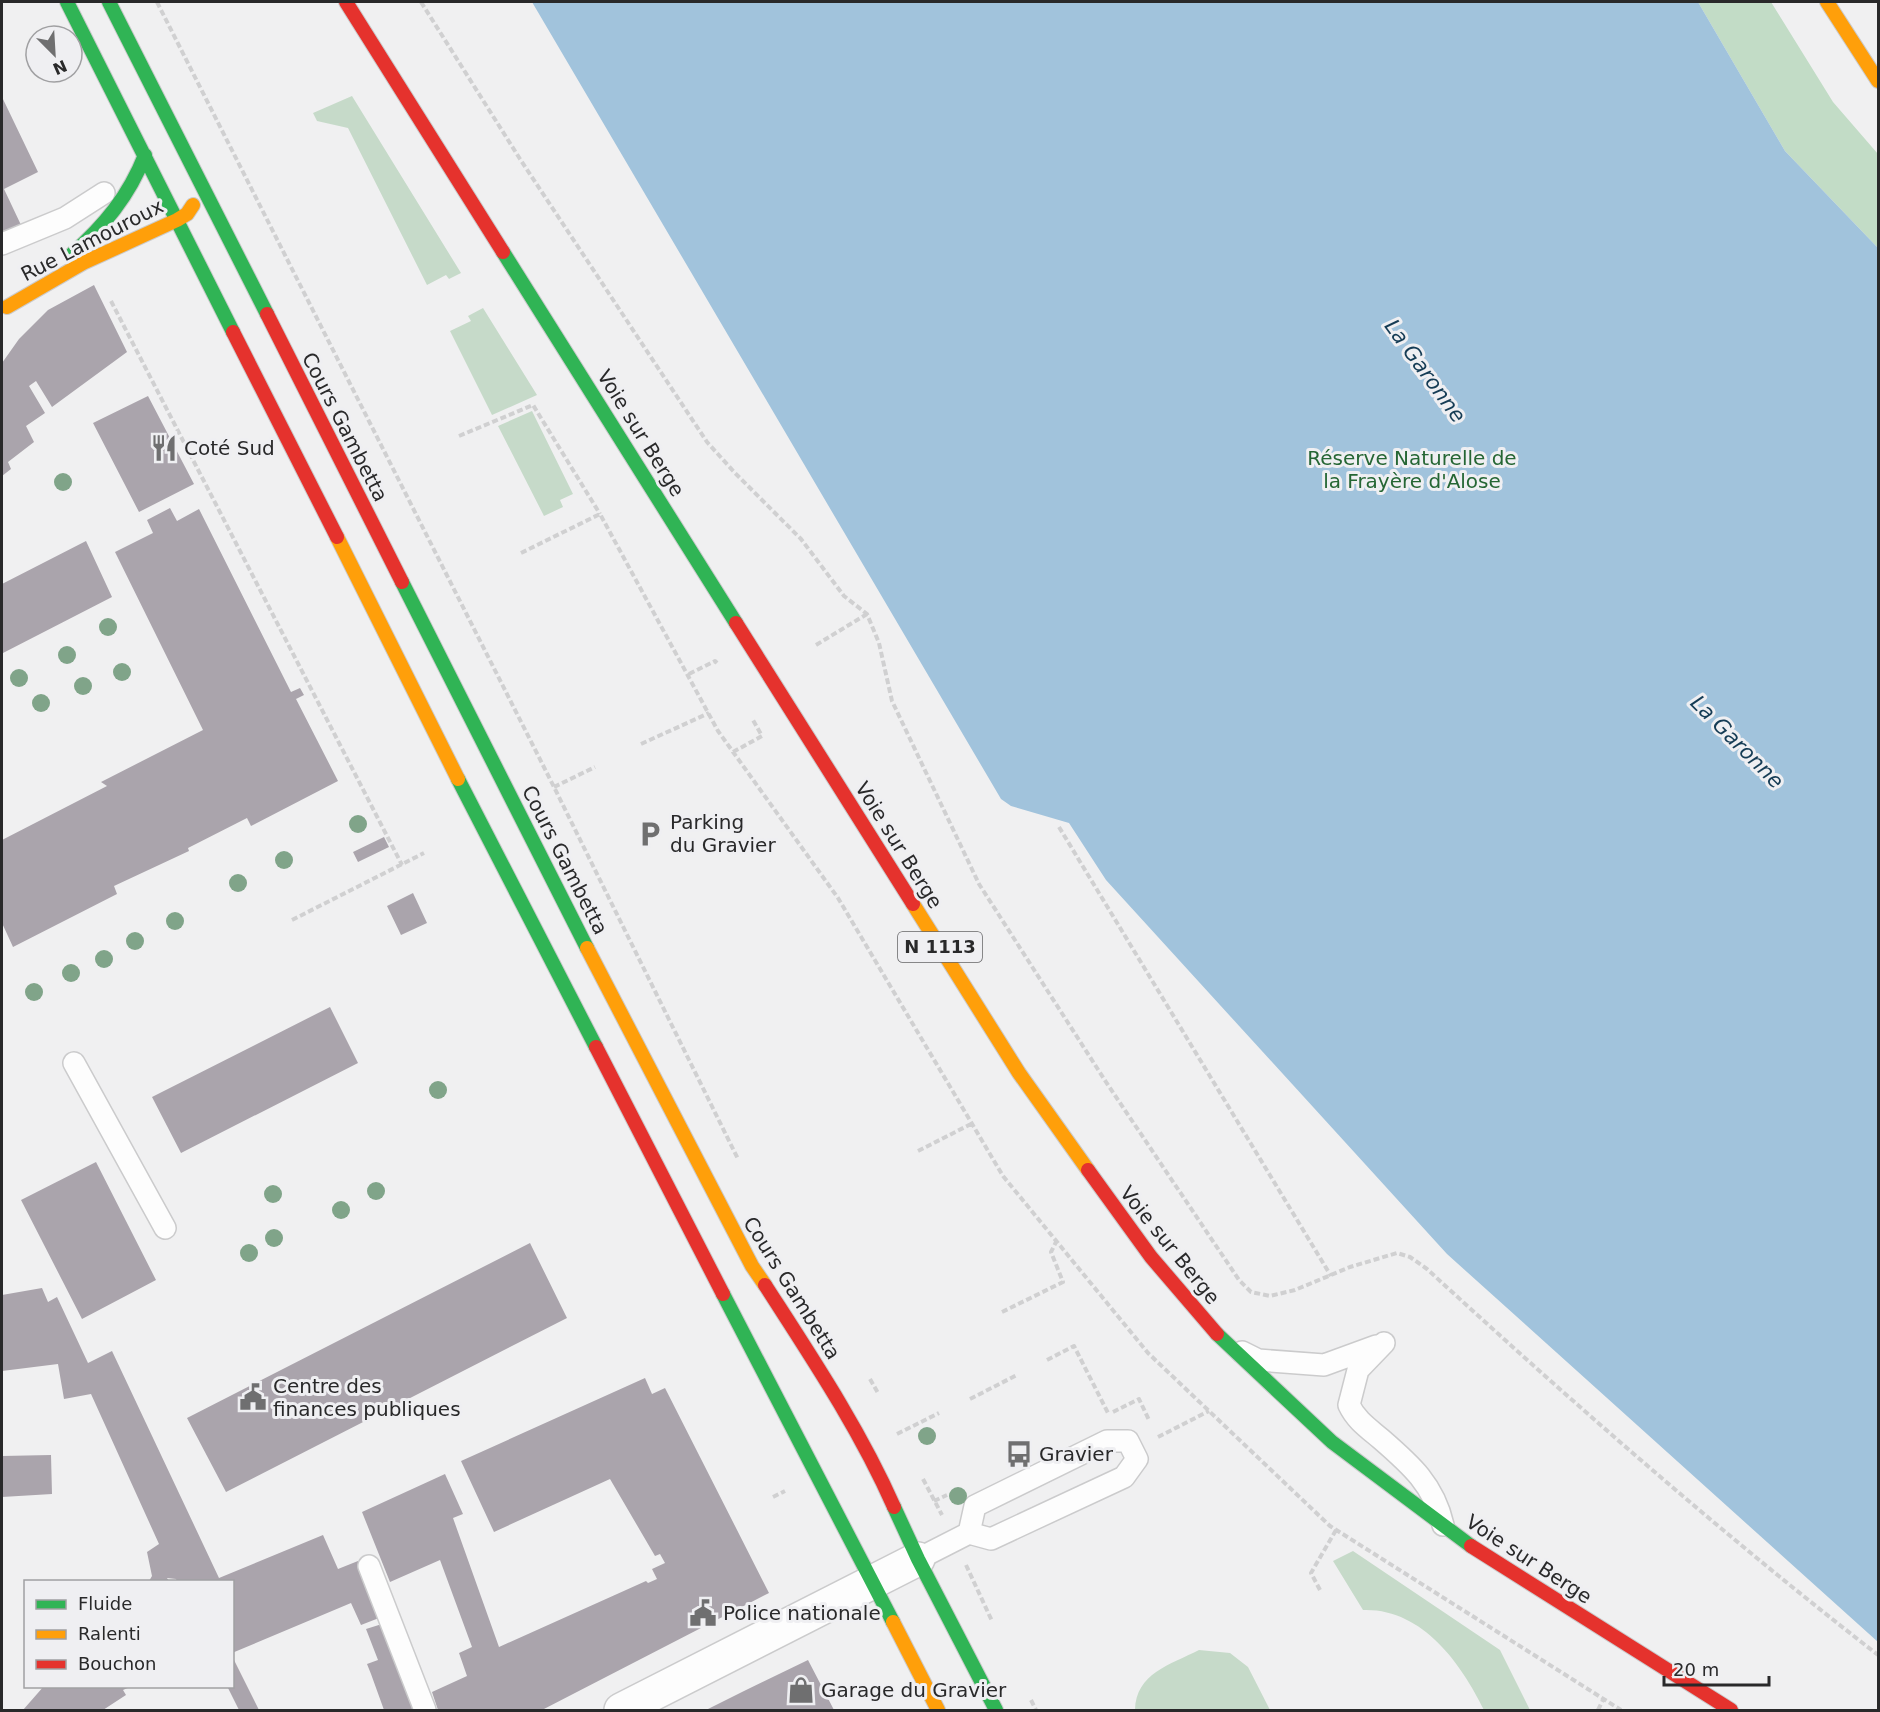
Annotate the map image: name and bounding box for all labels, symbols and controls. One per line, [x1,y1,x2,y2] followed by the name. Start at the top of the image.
[24,24,84,84] north arrow
[50,56,70,79] text: N
[17,194,167,286] street label: Rue Lamouroux
[1380,315,1470,427] water label: La Garonne
[297,348,393,506] street label: Cours Gambetta
[592,365,690,501] street label: Voie sur Berge
[149,433,179,463] restaurant icon: Coté Sud
[184,436,275,460] place label: Coté Sud
[1307,446,1517,493] park label: Réserve Naturelle de la Frayère d'Alose
[1686,691,1788,793] water label: La Garonne
[850,777,948,913] street label: Voie sur Berge
[517,781,613,939] street label: Cours Gambetta
[670,810,776,857] place label: Parking du Gravier
[635,819,665,849] parking icon: Parking du Gravier
[898,932,982,962] road number: N 1113
[1115,1181,1225,1309] street label: Voie sur Berge
[738,1212,846,1364] street label: Cours Gambetta
[273,1374,461,1421] place label: Centre des finances publiques
[238,1382,268,1412] public building icon: Centre des finances publiques
[1004,1439,1034,1469] bus stop icon: Gravier
[1039,1442,1114,1466] place label: Gravier
[1462,1509,1596,1609] street label: Voie sur Berge
[24,1580,234,1688] legend
[78,1593,132,1614] text: Fluide
[688,1598,718,1628] public building icon: Police nationale
[723,1601,881,1625] place label: Police nationale
[78,1623,141,1644] text: Ralenti
[1664,1649,1769,1687] scale bar
[78,1653,157,1674] text: Bouchon
[1673,1659,1719,1680] text: 20 m
[786,1675,816,1705] shop icon: Garage du Gravier
[821,1678,1007,1702] place label: Garage du Gravier

